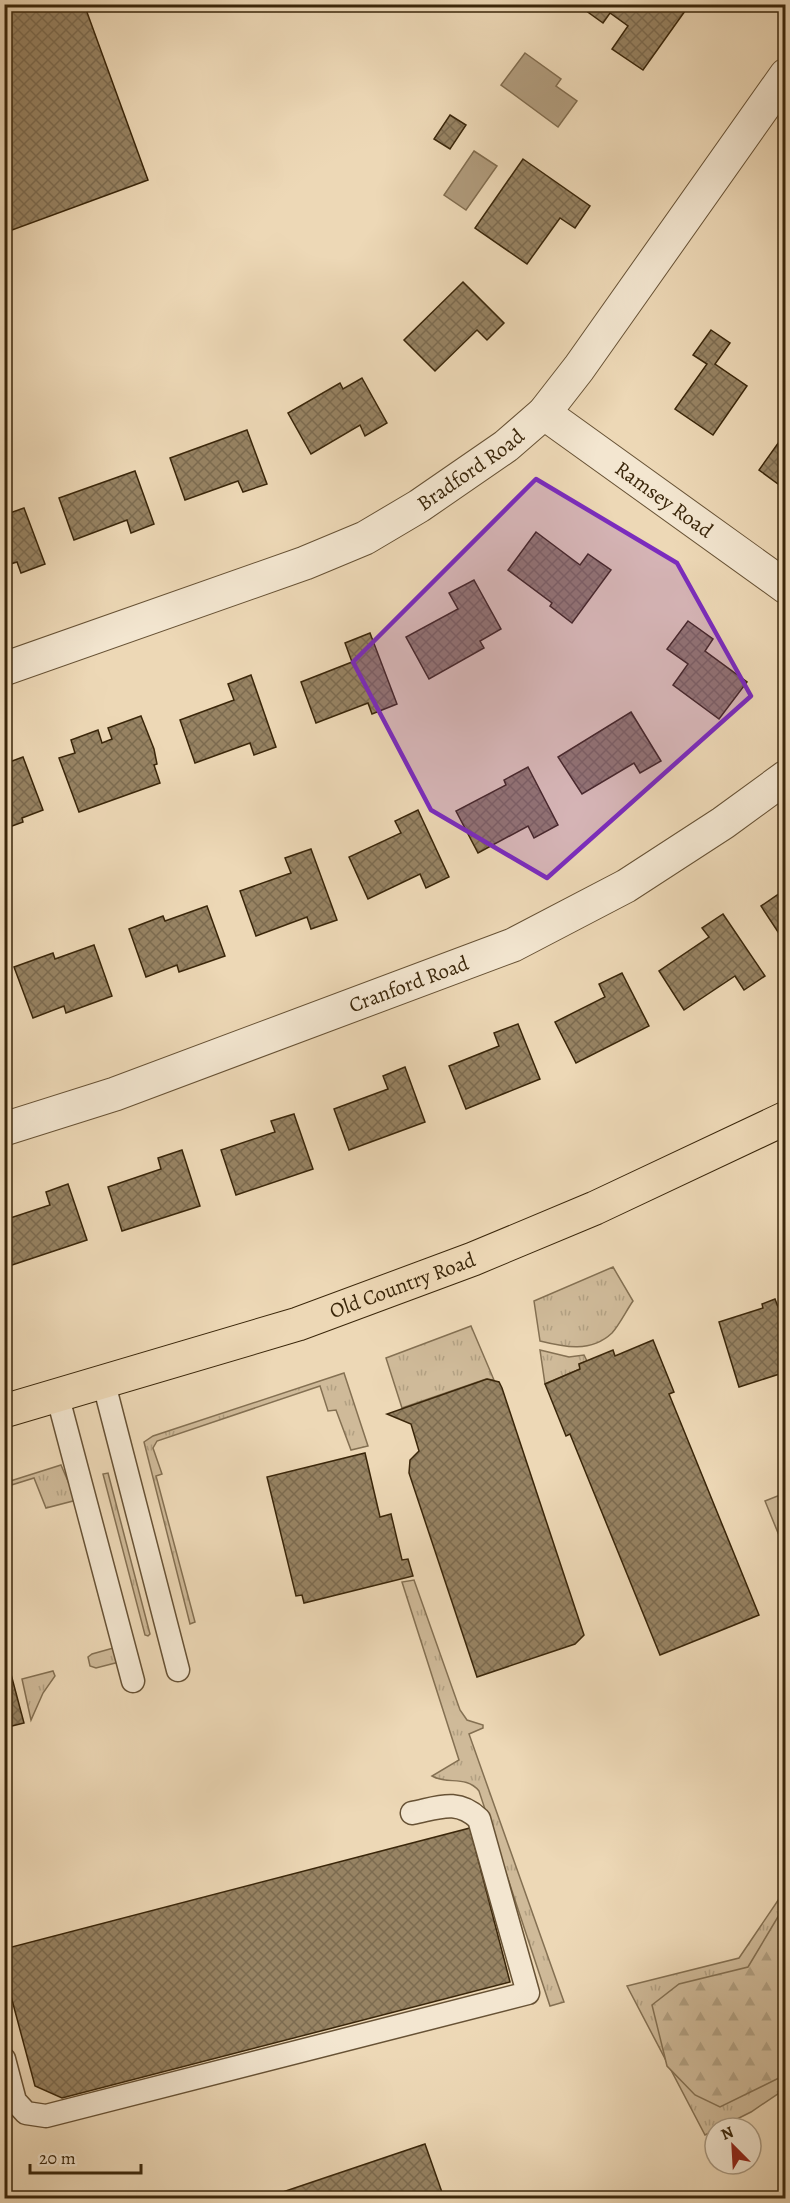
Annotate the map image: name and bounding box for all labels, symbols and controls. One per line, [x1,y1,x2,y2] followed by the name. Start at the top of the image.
[411,422,531,517] street label: Bradford Road
[609,455,720,545] street label: Ramsey Road
[345,949,473,1019] street label: Cranford Road
[325,1245,480,1325] street label: Old Country Road
[703,2116,763,2176] north arrow
[718,2121,737,2146] text: N
[30,2137,141,2175] scale bar
[39,2146,76,2170] text: 20 m

